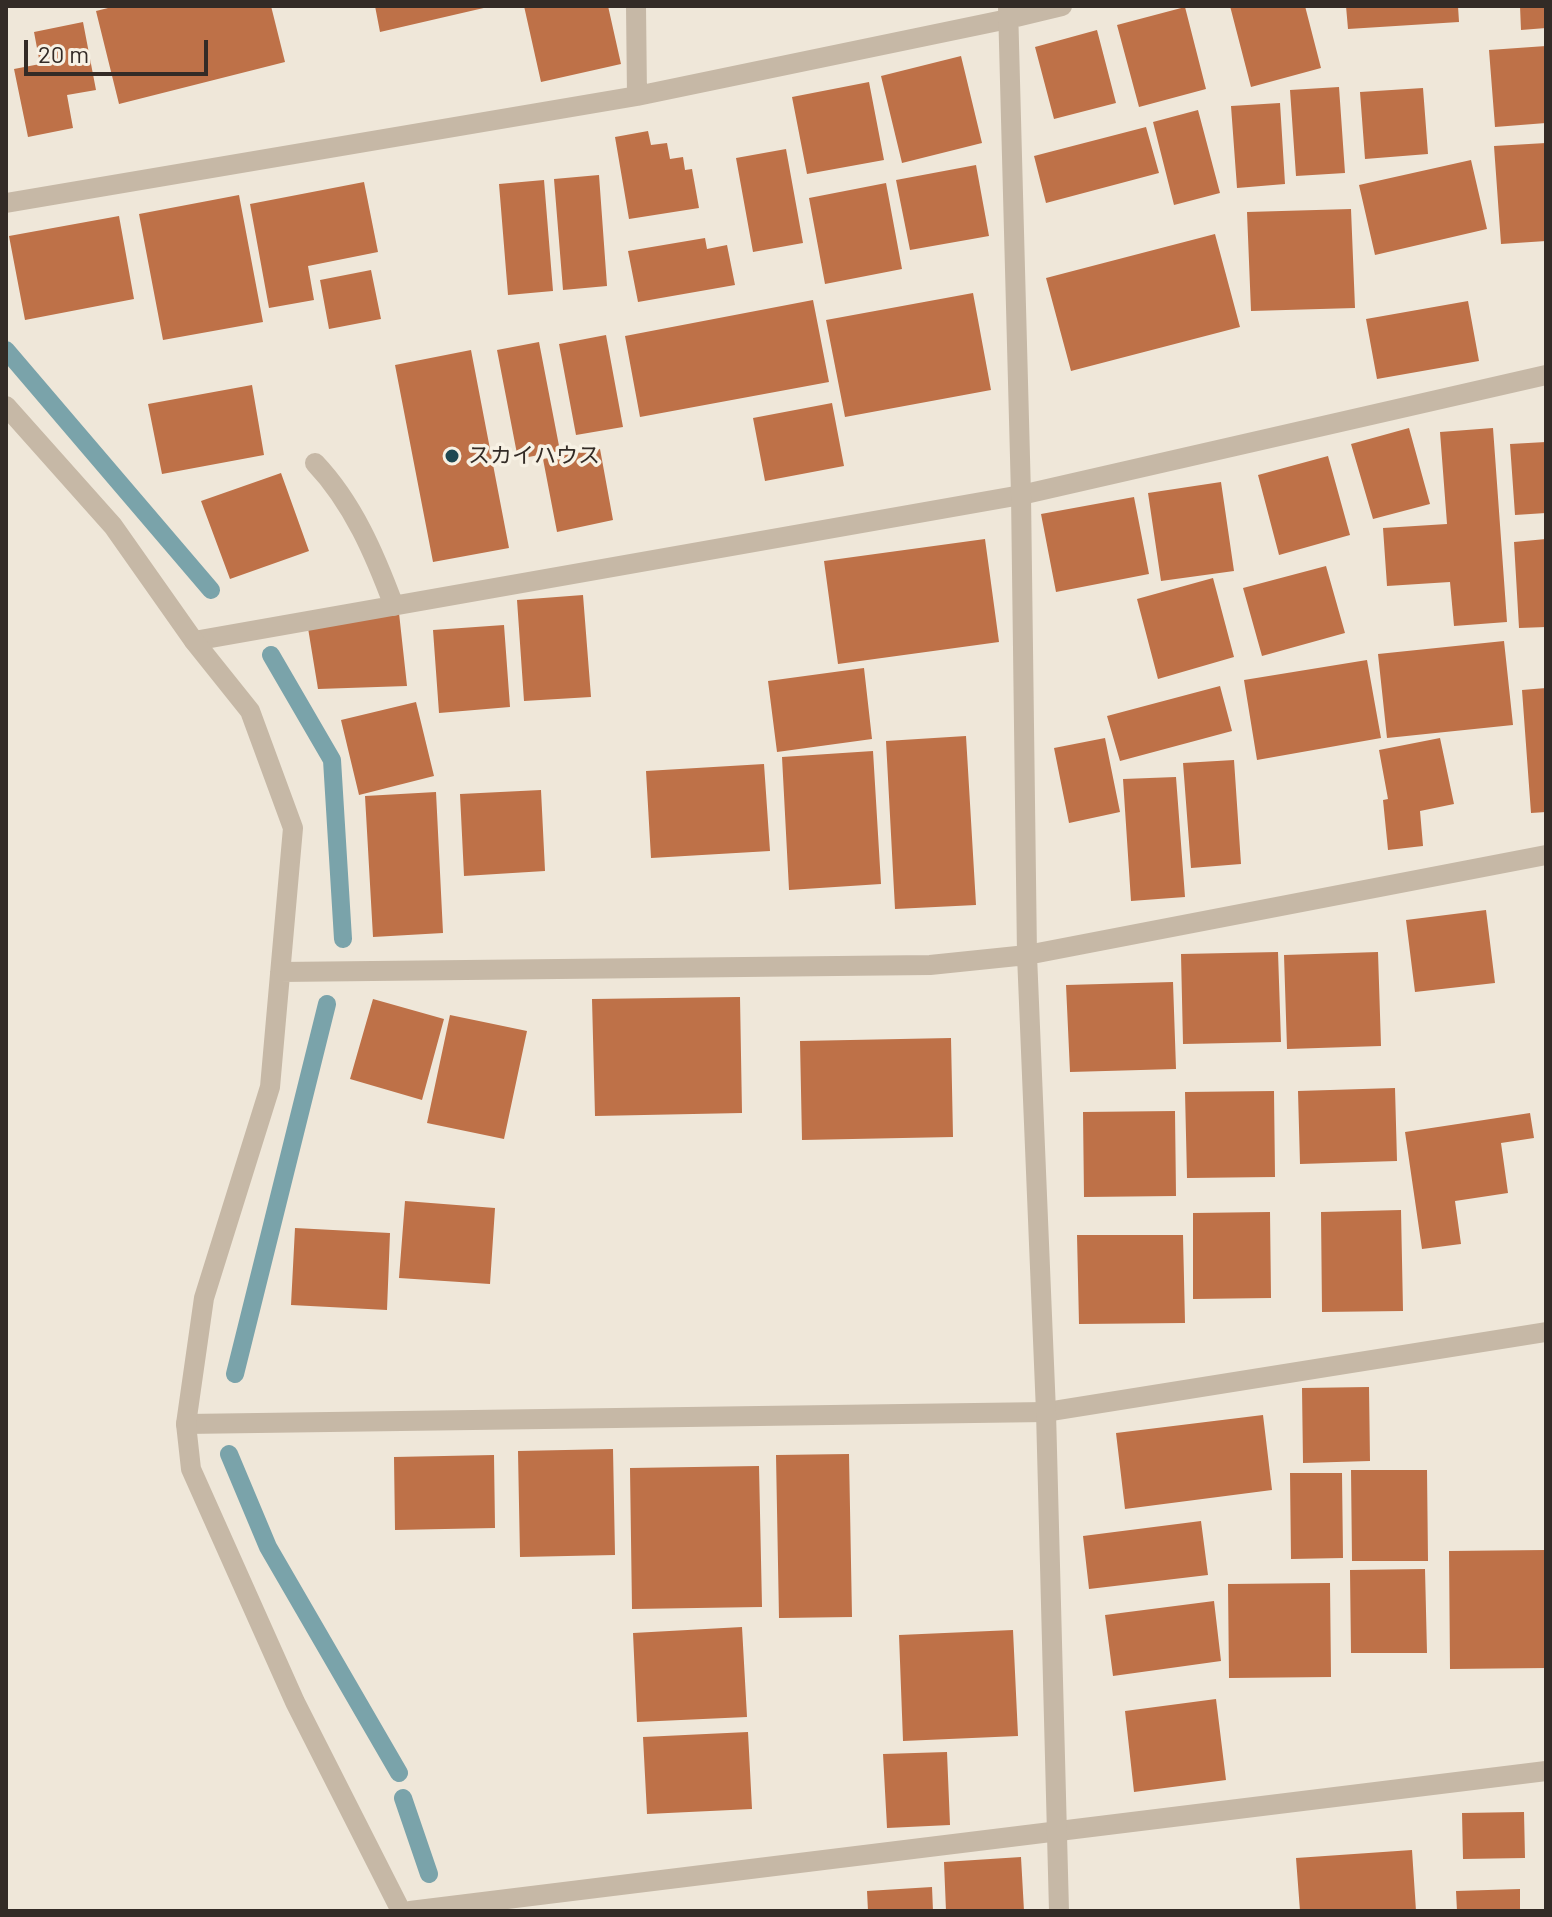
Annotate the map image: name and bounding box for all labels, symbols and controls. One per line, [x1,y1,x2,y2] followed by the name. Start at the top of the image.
[28,24,212,74] scale bar
[38,39,89,68] text: 20 m
[468,443,600,469] place label: スカイハウス
[443,447,461,465] marker: スカイハウス

